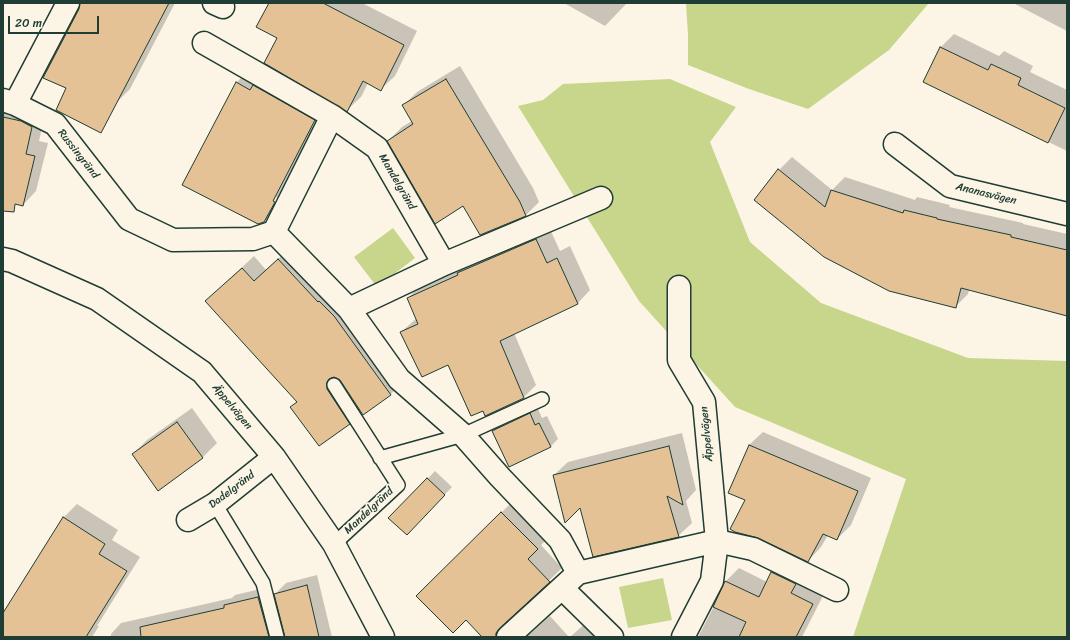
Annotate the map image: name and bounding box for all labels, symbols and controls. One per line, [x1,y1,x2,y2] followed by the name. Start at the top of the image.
[10,8,101,34] scale bar
[15,12,42,34] text: 20 m
[55,127,101,181] street label: Russingränd
[376,152,418,212] street label: Mandelgränd
[954,180,1018,208] street label: Ananasvägen
[209,382,255,432] street label: Äppelvägen
[698,406,716,462] street label: Äppelvägen
[206,468,258,512] street label: Dadelgränd
[342,485,396,537] street label: Mandelgränd

